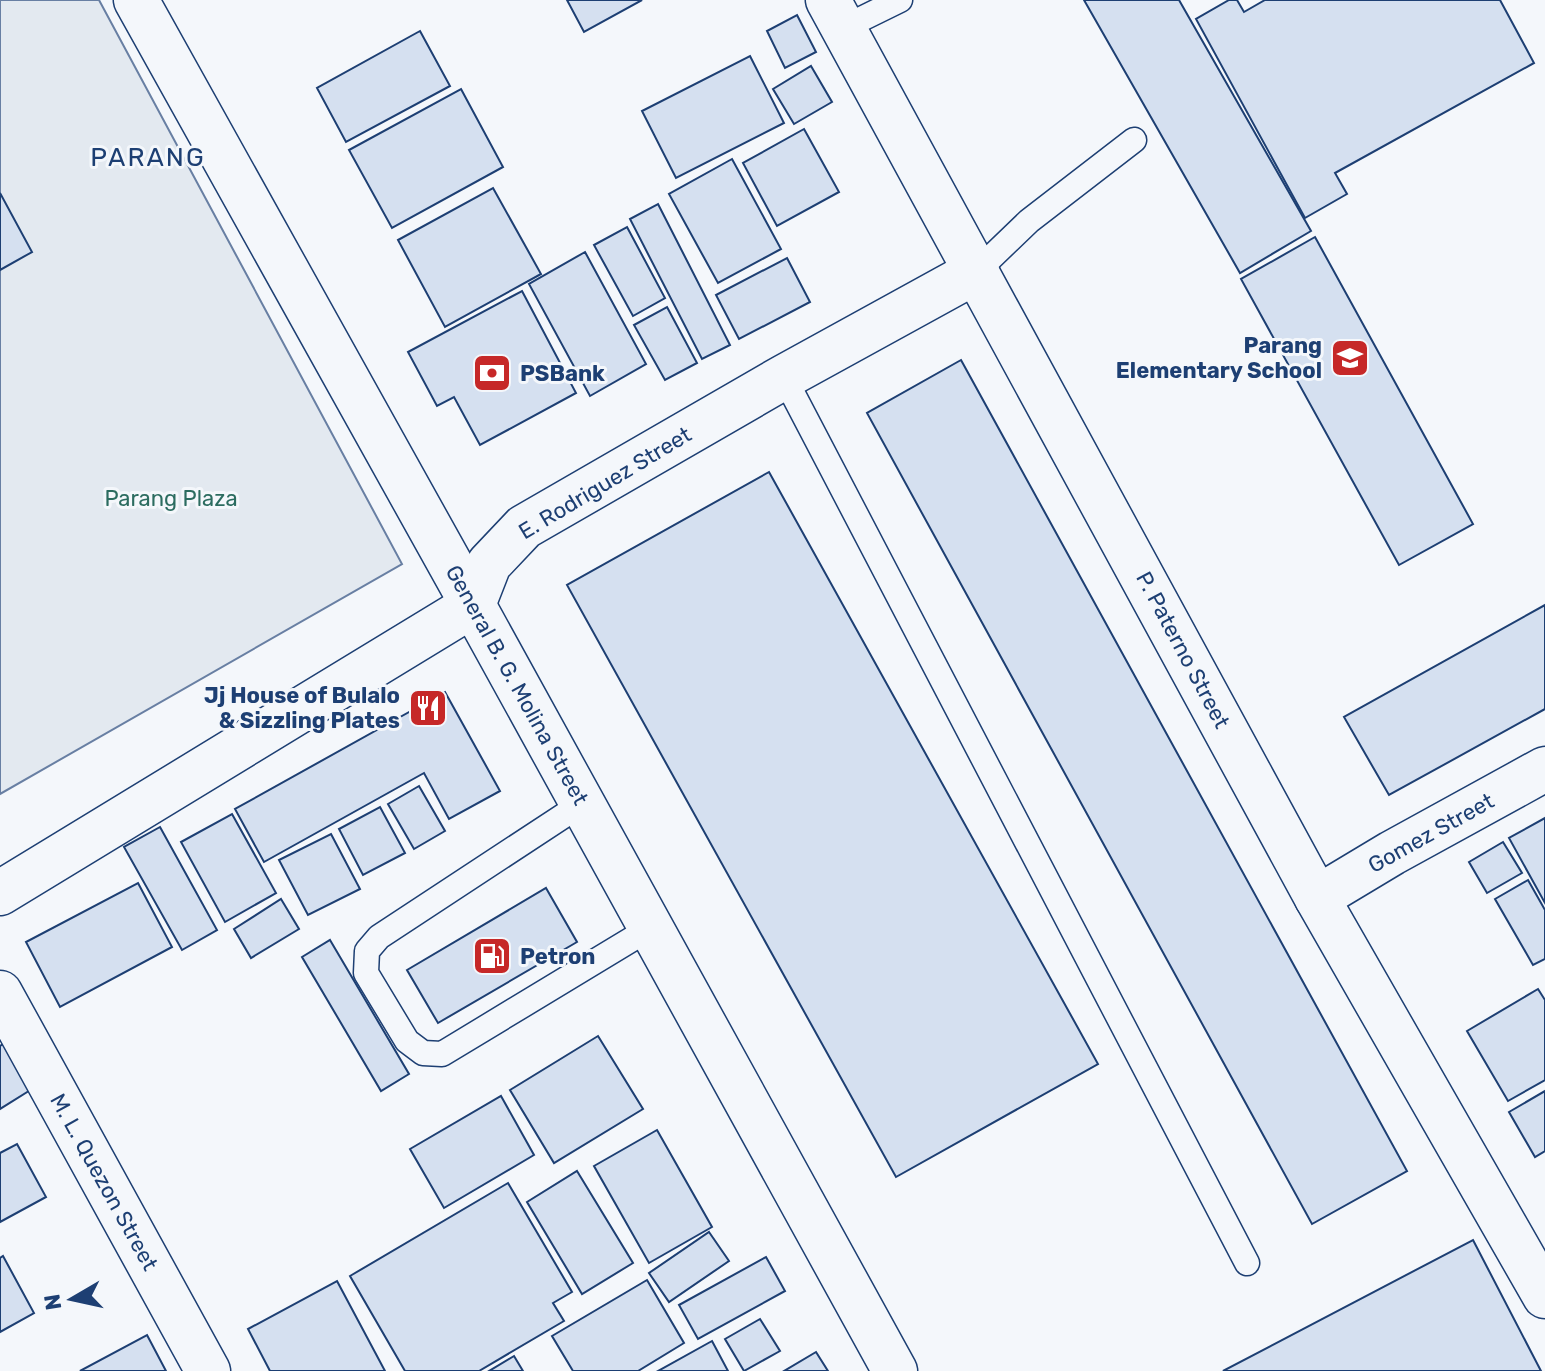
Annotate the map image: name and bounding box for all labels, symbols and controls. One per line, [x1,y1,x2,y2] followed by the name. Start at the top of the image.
[90,142,206,173] district label: PARANG
[1116,332,1322,384] place label: Parang Elementary School
[1329,337,1371,379] school or university icon: Parang Elementary School
[471,352,513,394] bank icon: PSBank
[520,360,605,387] place label: PSBank
[514,421,697,545] street label: E. Rodriguez Street
[104,485,238,512] park label: Parang Plaza
[440,560,595,810] street label: General B. G. Molina Street
[1130,567,1236,733] street label: P. Paterno Street
[204,682,400,734] place label: Jj House of Bulalo & Sizzling Plates
[407,687,449,729] restaurant icon: Jj House of Bulalo & Sizzling Plates
[1363,787,1499,879] street label: Gomez Street
[471,935,513,977] fuel station icon: Petron
[520,943,596,970] place label: Petron
[44,1089,164,1275] street label: M. L. Quezon Street
[32,1259,112,1339] north arrow
[38,1292,67,1312] text: N

